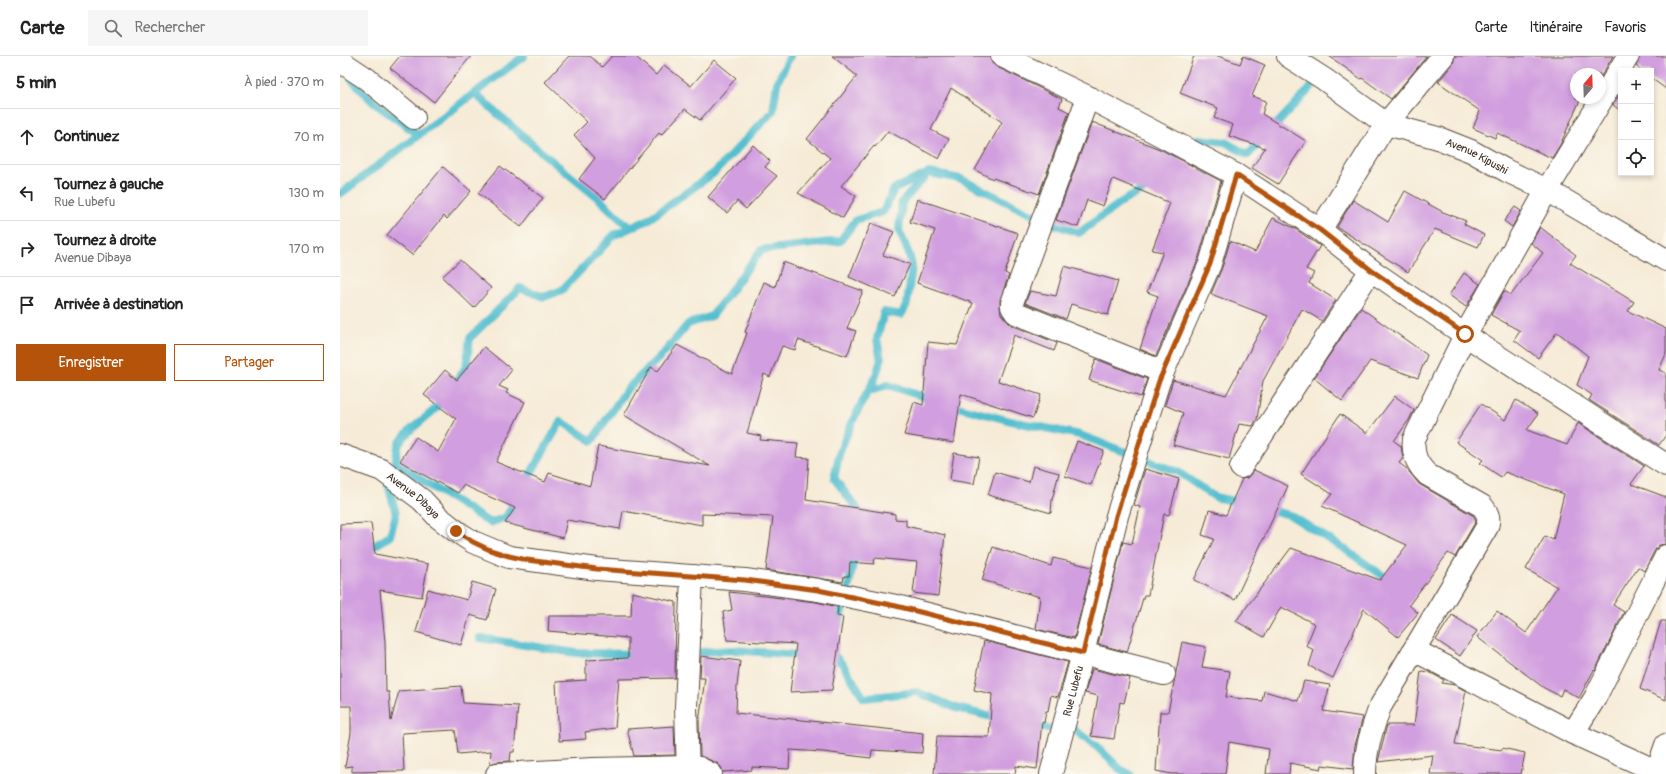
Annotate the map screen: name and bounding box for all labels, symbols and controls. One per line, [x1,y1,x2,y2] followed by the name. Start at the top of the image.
[88,10,368,46] search box
[20,16,64,40] text: Carte
[102,17,124,39] icon: search
[134,18,205,37] text: Rechercher
[1475,19,1507,36] text: Carte
[1529,19,1582,36] text: Itinéraire
[1604,19,1646,36] text: Favoris
[1570,68,1606,104] north arrow
[1618,68,1654,176] map controls
[1618,68,1654,104] button: +
[16,72,56,93] text: 5 min
[244,74,324,90] text: À pied · 370 m
[1618,104,1654,140] button: −
[16,126,38,148] icon: ahead
[54,127,119,146] text: Continuez
[294,129,324,145] text: 70 m
[1444,136,1510,177] street label: Avenue Kipushi
[1618,140,1654,176] button: locate
[54,175,164,194] text: Tournez à gauche
[16,182,38,204] icon: left
[288,185,324,201] text: 130 m
[54,194,115,210] text: Rue Lubefu
[54,231,156,250] text: Tournez à droite
[16,238,38,260] icon: right
[289,241,324,257] text: 170 m
[54,250,131,266] text: Avenue Dibaya
[16,294,38,316] icon: arrive
[54,295,183,314] text: Arrivée à destination
[1456,325,1474,343] route start
[16,344,166,381] button: Enregistrer
[174,344,324,381] button: Partager
[384,470,442,522] street label: Avenue Dibaya
[447,522,465,540] route end
[1061,664,1086,718] street label: Rue Lubefu

